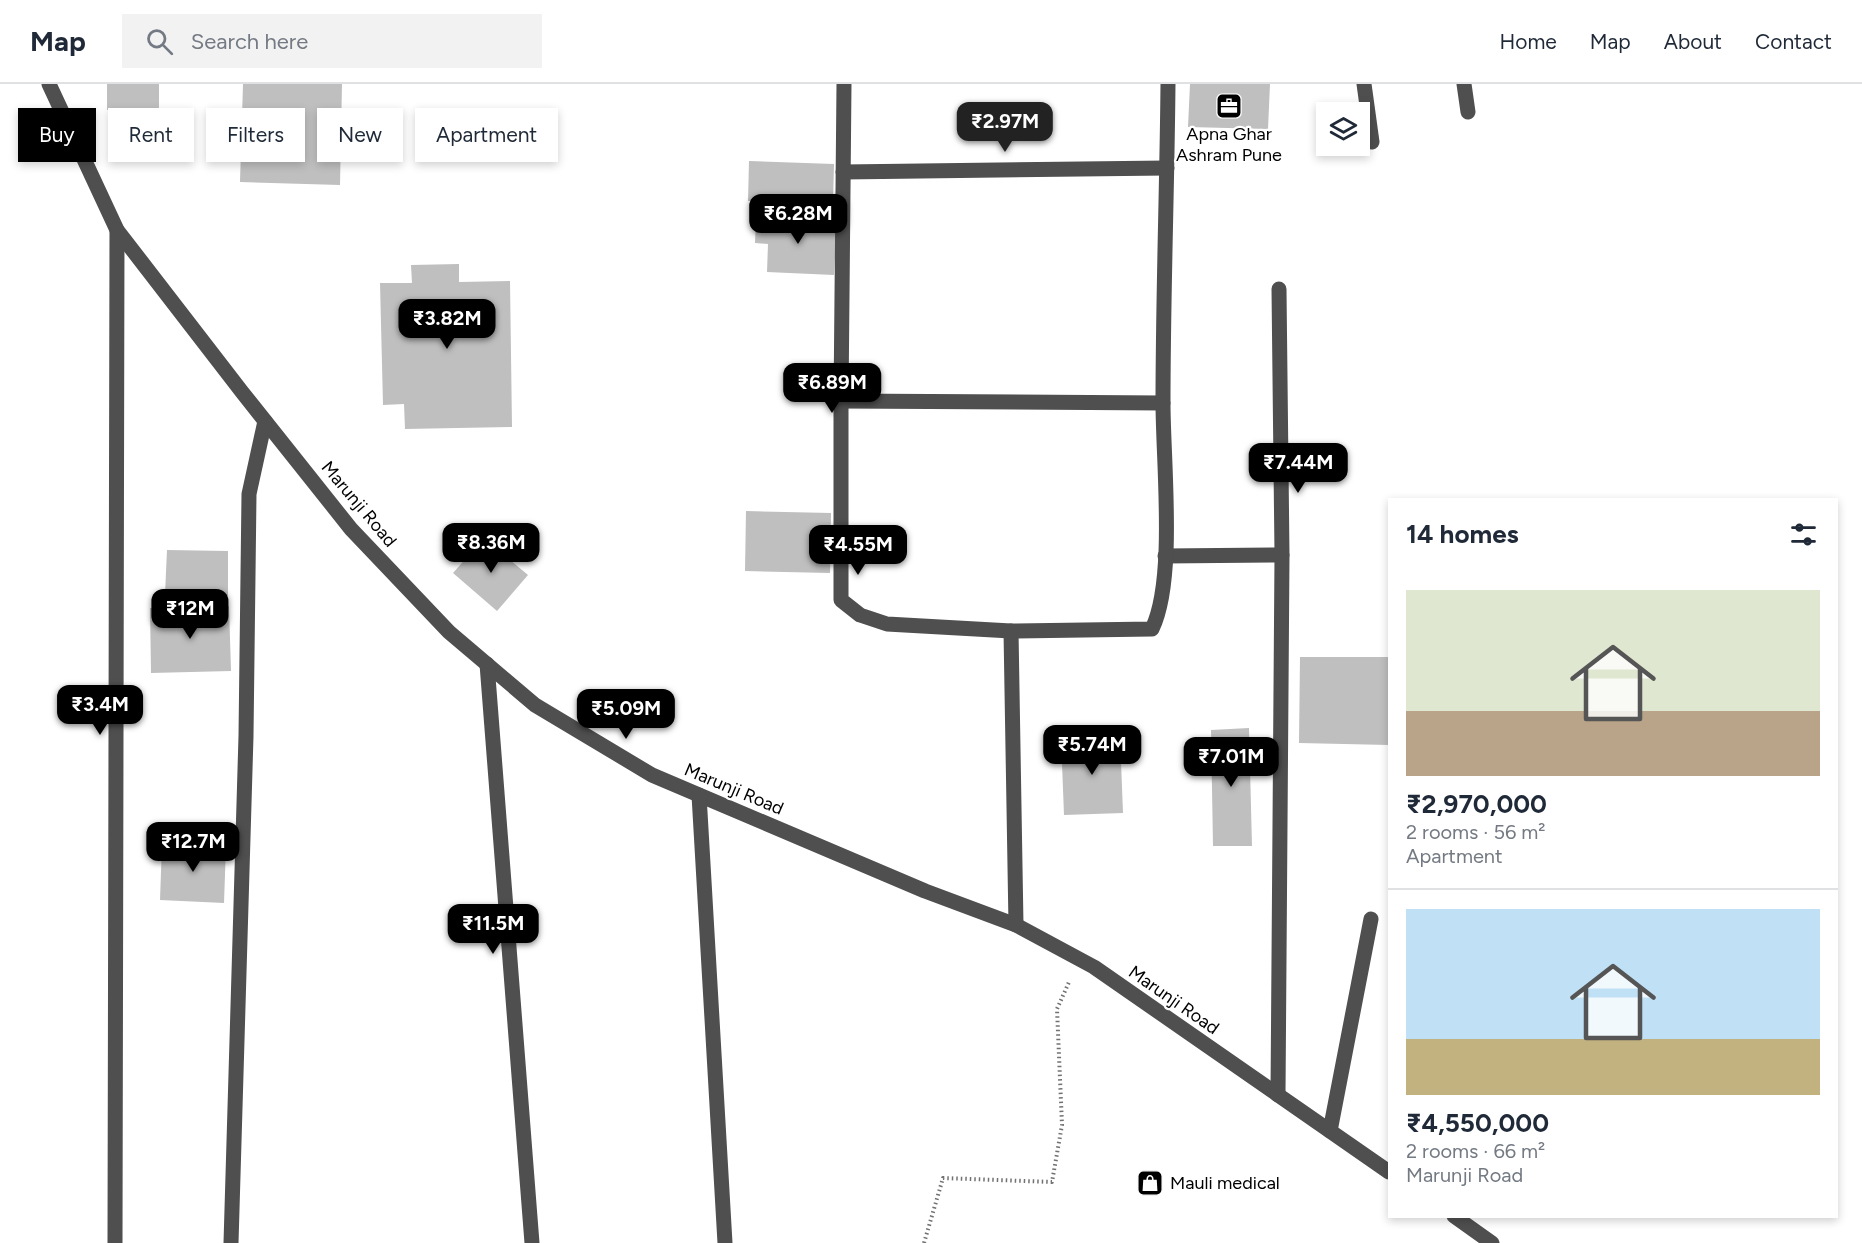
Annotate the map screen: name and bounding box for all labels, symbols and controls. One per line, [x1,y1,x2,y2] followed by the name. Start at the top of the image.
[122,14,542,68] search box
[30,24,86,58] text: Map
[143,25,176,58] icon: search
[191,28,308,55] text: Search here
[1500,29,1557,54] text: Home
[1590,29,1631,54] text: Map
[1664,29,1722,54] text: About
[1755,29,1832,54] text: Contact
[1214,91,1244,121] office icon: Apna Ghar Ashram Pune
[956,102,1054,153] pin: ₹2.97M
[1316,102,1370,156] map controls
[1316,102,1370,156] button: layers
[18,108,96,162] chip: Buy
[108,108,194,162] chip: Rent
[206,108,305,162] chip: Filters
[317,108,403,162] chip: New
[415,108,558,162] chip: Apartment
[971,109,1039,133] text: ₹2.97M
[1176,123,1282,166] place label: Apna Ghar Ashram Pune
[749,194,847,245] pin: ₹6.28M
[763,201,833,225] text: ₹6.28M
[398,299,496,350] pin: ₹3.82M
[412,306,482,330] text: ₹3.82M
[783,363,881,414] pin: ₹6.89M
[797,370,867,394] text: ₹6.89M
[1249,443,1347,494] pin: ₹7.44M
[1263,450,1333,474] text: ₹7.44M
[317,457,401,551] street label: Marunji Road
[1406,518,1519,550] text: 14 homes
[1787,518,1820,551] icon: filters
[442,523,540,574] pin: ₹8.36M
[809,525,907,576] pin: ₹4.55M
[456,530,526,554] text: ₹8.36M
[823,532,893,556] text: ₹4.55M
[154,589,226,640] pin: ₹12M
[165,596,215,620] text: ₹12M
[1559,629,1667,737] icon: home
[58,685,142,736] pin: ₹3.4M
[577,689,675,740] pin: ₹5.09M
[71,692,129,716] text: ₹3.4M
[591,696,661,720] text: ₹5.09M
[1043,725,1141,776] pin: ₹5.74M
[1057,732,1127,756] text: ₹5.74M
[1182,737,1280,788] pin: ₹7.01M
[1198,744,1264,768] text: ₹7.01M
[681,758,787,820] street label: Marunji Road
[1406,788,1547,820] text: ₹2,970,000
[1406,820,1545,844] text: 2 rooms · 56 m²
[144,822,242,873] pin: ₹12.7M
[160,829,226,853] text: ₹12.7M
[1406,844,1503,868] text: Apartment
[444,904,542,955] pin: ₹11.5M
[462,911,524,935] text: ₹11.5M
[1559,948,1667,1056] icon: home
[1124,961,1224,1039] street label: Marunji Road
[1406,1107,1549,1139] text: ₹4,550,000
[1406,1139,1545,1163] text: 2 rooms · 66 m²
[1406,1163,1523,1187] text: Marunji Road
[1135,1168,1165,1198] shop icon: Mauli medical
[1170,1172,1280,1194] place label: Mauli medical

